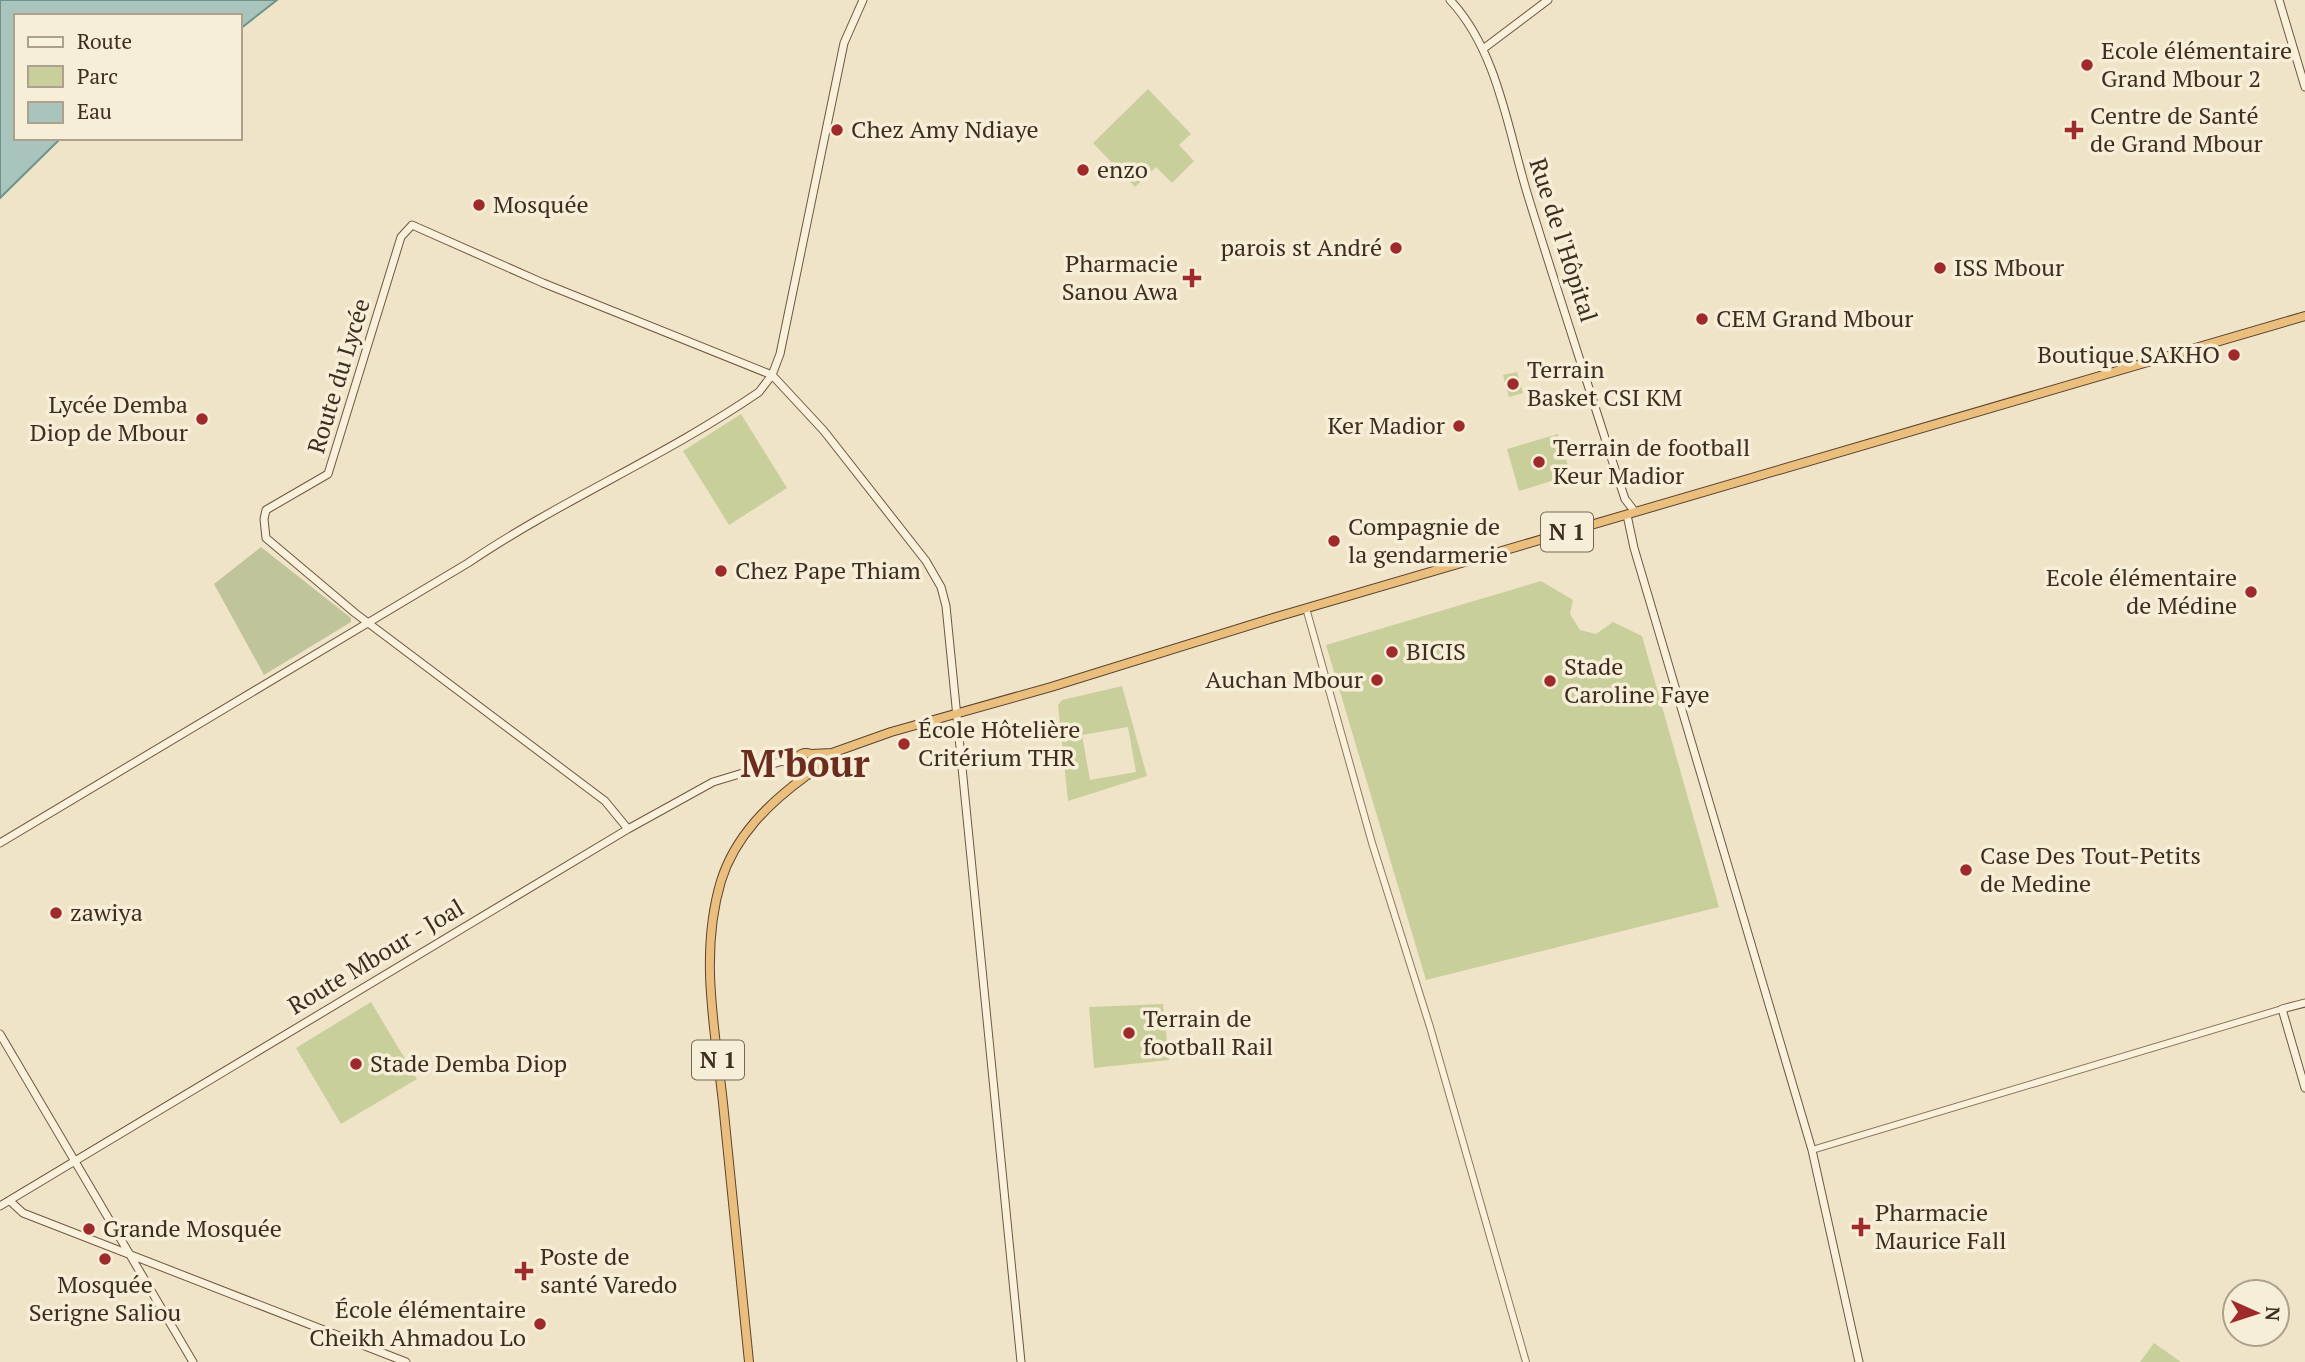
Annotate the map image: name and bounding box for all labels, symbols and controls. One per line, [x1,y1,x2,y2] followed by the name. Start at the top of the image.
[14,14,242,140] legend
[77,27,132,55] text: Route
[2101,34,2292,94] place label: Ecole élémentaire Grand Mbour 2
[2079,57,2095,73] marker: Ecole élémentaire Grand Mbour 2
[77,62,118,90] text: Parc
[77,97,112,125] text: Eau
[2090,99,2263,159] place label: Centre de Santé de Grand Mbour
[851,113,1039,145] place label: Chez Amy Ndiaye
[2064,120,2084,140] marker: Centre de Santé de Grand Mbour
[829,122,845,138] marker: Chez Amy Ndiaye
[1097,153,1148,185] place label: enzo
[1522,154,1606,326] street label: Rue de l'Hôpital
[1075,162,1091,178] marker: enzo
[493,188,589,220] place label: Mosquée
[471,197,487,213] marker: Mosquée
[1220,231,1382,263] place label: parois st André
[1388,240,1404,256] marker: parois st André
[1062,247,1178,307] place label: Pharmacie Sanou Awa
[1954,251,2065,283] place label: ISS Mbour
[1932,260,1948,276] marker: ISS Mbour
[1184,270,1200,286] marker: Pharmacie Sanou Awa
[299,294,377,457] street label: Route du Lycée
[1716,302,1914,334] place label: CEM Grand Mbour
[1694,311,1710,327] marker: CEM Grand Mbour
[2037,338,2220,370] place label: Boutique SAKHO
[2226,347,2242,363] marker: Boutique SAKHO
[1527,353,1682,413] place label: Terrain Basket CSI KM
[1505,376,1521,392] marker: Terrain Basket CSI KM
[30,388,189,448] place label: Lycée Demba Diop de Mbour
[1328,409,1446,441] place label: Ker Madior
[194,411,210,427] marker: Lycée Demba Diop de Mbour
[1451,418,1467,434] marker: Ker Madior
[1553,431,1750,491] place label: Terrain de football Keur Madior
[1531,454,1547,470] marker: Terrain de football Keur Madior
[1348,510,1508,570] place label: Compagnie de la gendarmerie
[1541,512,1593,552] road number: N 1
[1326,533,1342,549] marker: Compagnie de la gendarmerie
[735,554,921,586] place label: Chez Pape Thiam
[2046,561,2237,621] place label: Ecole élémentaire de Médine
[713,563,729,579] marker: Chez Pape Thiam
[2243,584,2259,600] marker: Ecole élémentaire de Médine
[1406,635,1466,667] place label: BICIS
[1384,644,1400,660] marker: BICIS
[1564,650,1710,710] place label: Stade Caroline Faye
[1205,663,1364,695] place label: Auchan Mbour
[1369,672,1385,688] marker: Auchan Mbour
[1542,673,1558,689] marker: Stade Caroline Faye
[918,713,1080,773] place label: École Hôtelière Critérium THR
[896,736,912,752] marker: École Hôtelière Critérium THR
[740,738,870,788] district label: M'bour
[1980,839,2201,899] place label: Case Des Tout-Petits de Medine
[1958,862,1974,878] marker: Case Des Tout-Petits de Medine
[282,891,469,1021] street label: Route Mbour - Joal
[70,896,143,928] place label: zawiya
[48,905,64,921] marker: zawiya
[1143,1002,1273,1062] place label: Terrain de football Rail
[1121,1025,1137,1041] marker: Terrain de football Rail
[692,1040,744,1079] road number: N 1
[370,1047,567,1079] place label: Stade Demba Diop
[348,1056,364,1072] marker: Stade Demba Diop
[1875,1196,2006,1256] place label: Pharmacie Maurice Fall
[103,1212,282,1244] place label: Grande Mosquée
[1853,1219,1869,1235] marker: Pharmacie Maurice Fall
[81,1221,97,1237] marker: Grande Mosquée
[540,1240,677,1300] place label: Poste de santé Varedo
[97,1251,113,1267] marker: Mosquée Serigne Saliou
[514,1261,534,1281] marker: Poste de santé Varedo
[29,1268,182,1328] place label: Mosquée Serigne Saliou
[2221,1278,2291,1348] north arrow
[309,1293,526,1353] place label: École élémentaire Cheikh Ahmadou Lo
[2261,1306,2286,1322] text: N
[532,1316,548,1332] marker: École élémentaire Cheikh Ahmadou Lo

